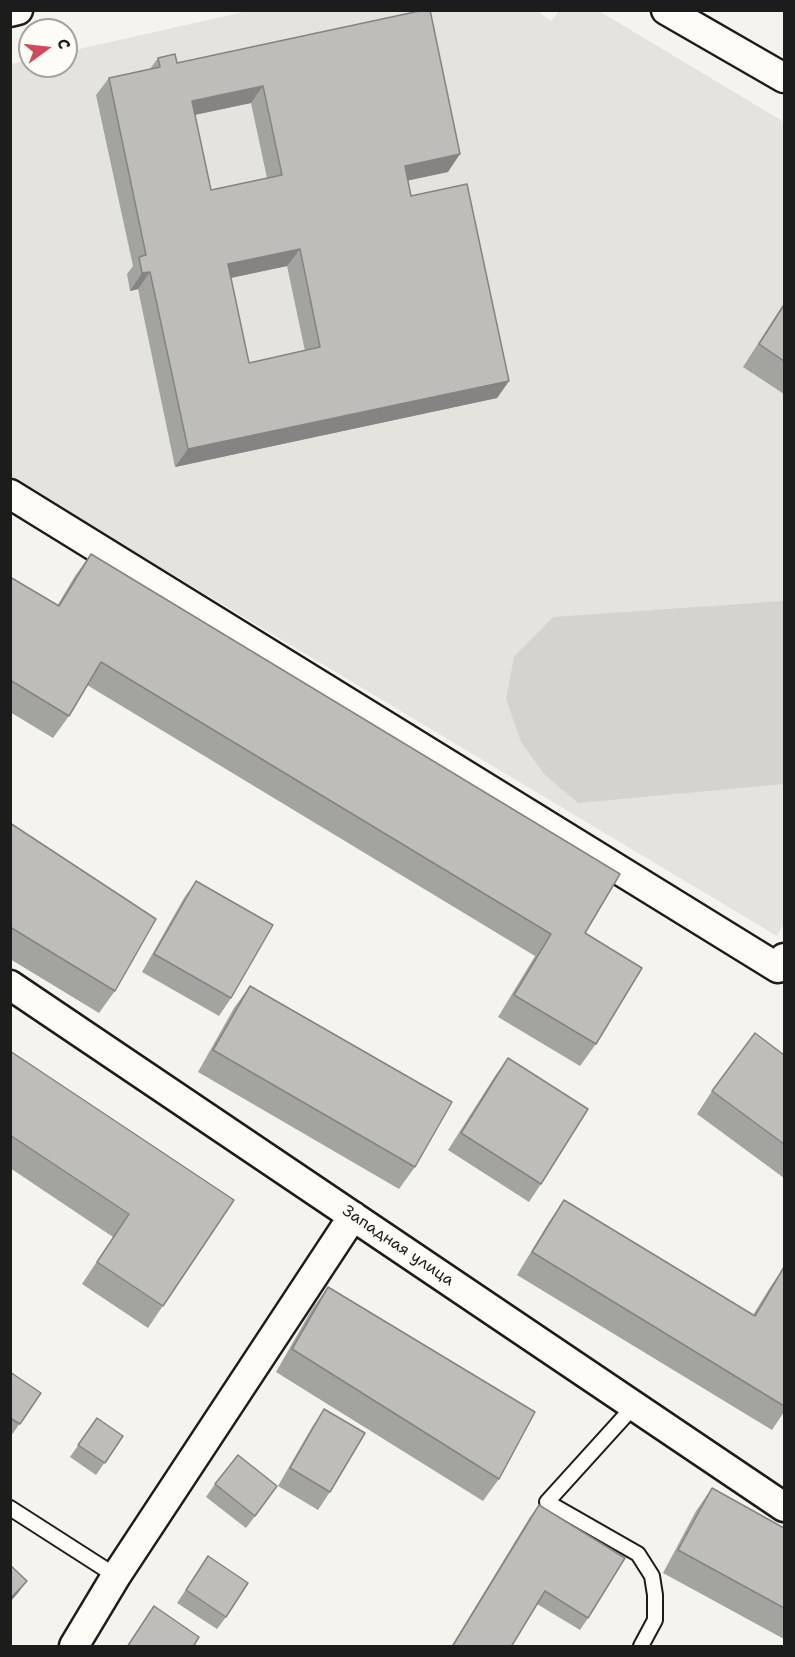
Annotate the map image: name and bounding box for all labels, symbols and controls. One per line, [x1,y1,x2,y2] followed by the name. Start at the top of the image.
[18,18,78,78] north arrow
[53,36,75,51] text: С
[338,1202,458,1290] street label: Западная улица

